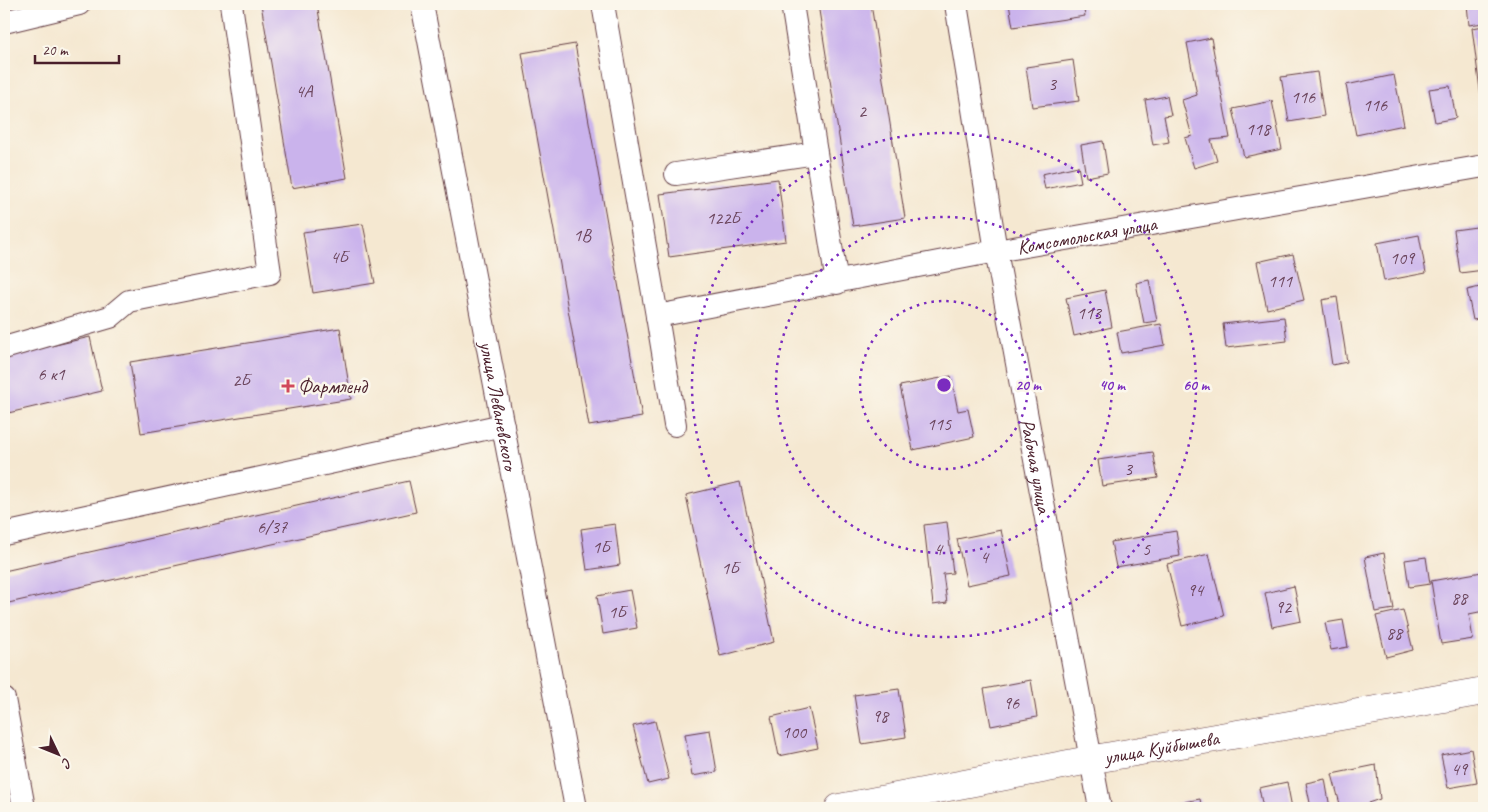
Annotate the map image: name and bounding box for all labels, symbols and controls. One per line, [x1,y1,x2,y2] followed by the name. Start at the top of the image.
[35,32,119,64] scale bar
[42,41,69,60] text: 20 m
[1048,73,1058,95] house number: 3
[295,80,314,102] house number: 4А
[1291,86,1316,108] house number: 116
[1363,94,1388,116] house number: 116
[858,100,868,122] house number: 2
[1246,118,1272,140] house number: 118
[706,207,743,229] house number: 122Б
[1015,210,1160,260] street label: Комсомольская улица
[573,224,592,246] house number: 1В
[330,246,350,268] house number: 4Б
[1390,247,1416,269] house number: 109
[1268,270,1293,292] house number: 111
[1077,302,1103,324] house number: 113
[474,338,524,474] street label: улица Леваневского
[37,363,65,385] house number: 6 к1
[232,369,252,391] house number: 2Б
[298,374,368,399] place label: Фармленд
[935,376,953,394] centre of rings
[1015,376,1042,395] text: 20 m
[1099,376,1126,395] text: 40 m
[1183,376,1210,395] text: 60 m
[282,380,294,392] marker: Фармленд
[927,413,952,435] house number: 115
[1015,417,1057,517] street label: Рабочая улица
[1124,458,1134,480] house number: 3
[257,516,288,538] house number: 6/37
[592,536,612,558] house number: 1Б
[934,538,944,560] house number: 4
[1142,538,1151,560] house number: 5
[980,546,990,568] house number: 4
[721,557,741,579] house number: 1Б
[1187,579,1205,601] house number: 94
[1451,587,1469,609] house number: 88
[1275,596,1293,618] house number: 92
[608,601,628,623] house number: 1Б
[1386,622,1404,644] house number: 88
[1003,692,1020,714] house number: 96
[872,705,890,727] house number: 98
[782,721,808,743] house number: 100
[1101,725,1222,770] street label: улица Куйбышева
[32,730,82,780] north arrow
[57,754,76,772] text: С
[1451,758,1469,780] house number: 49

